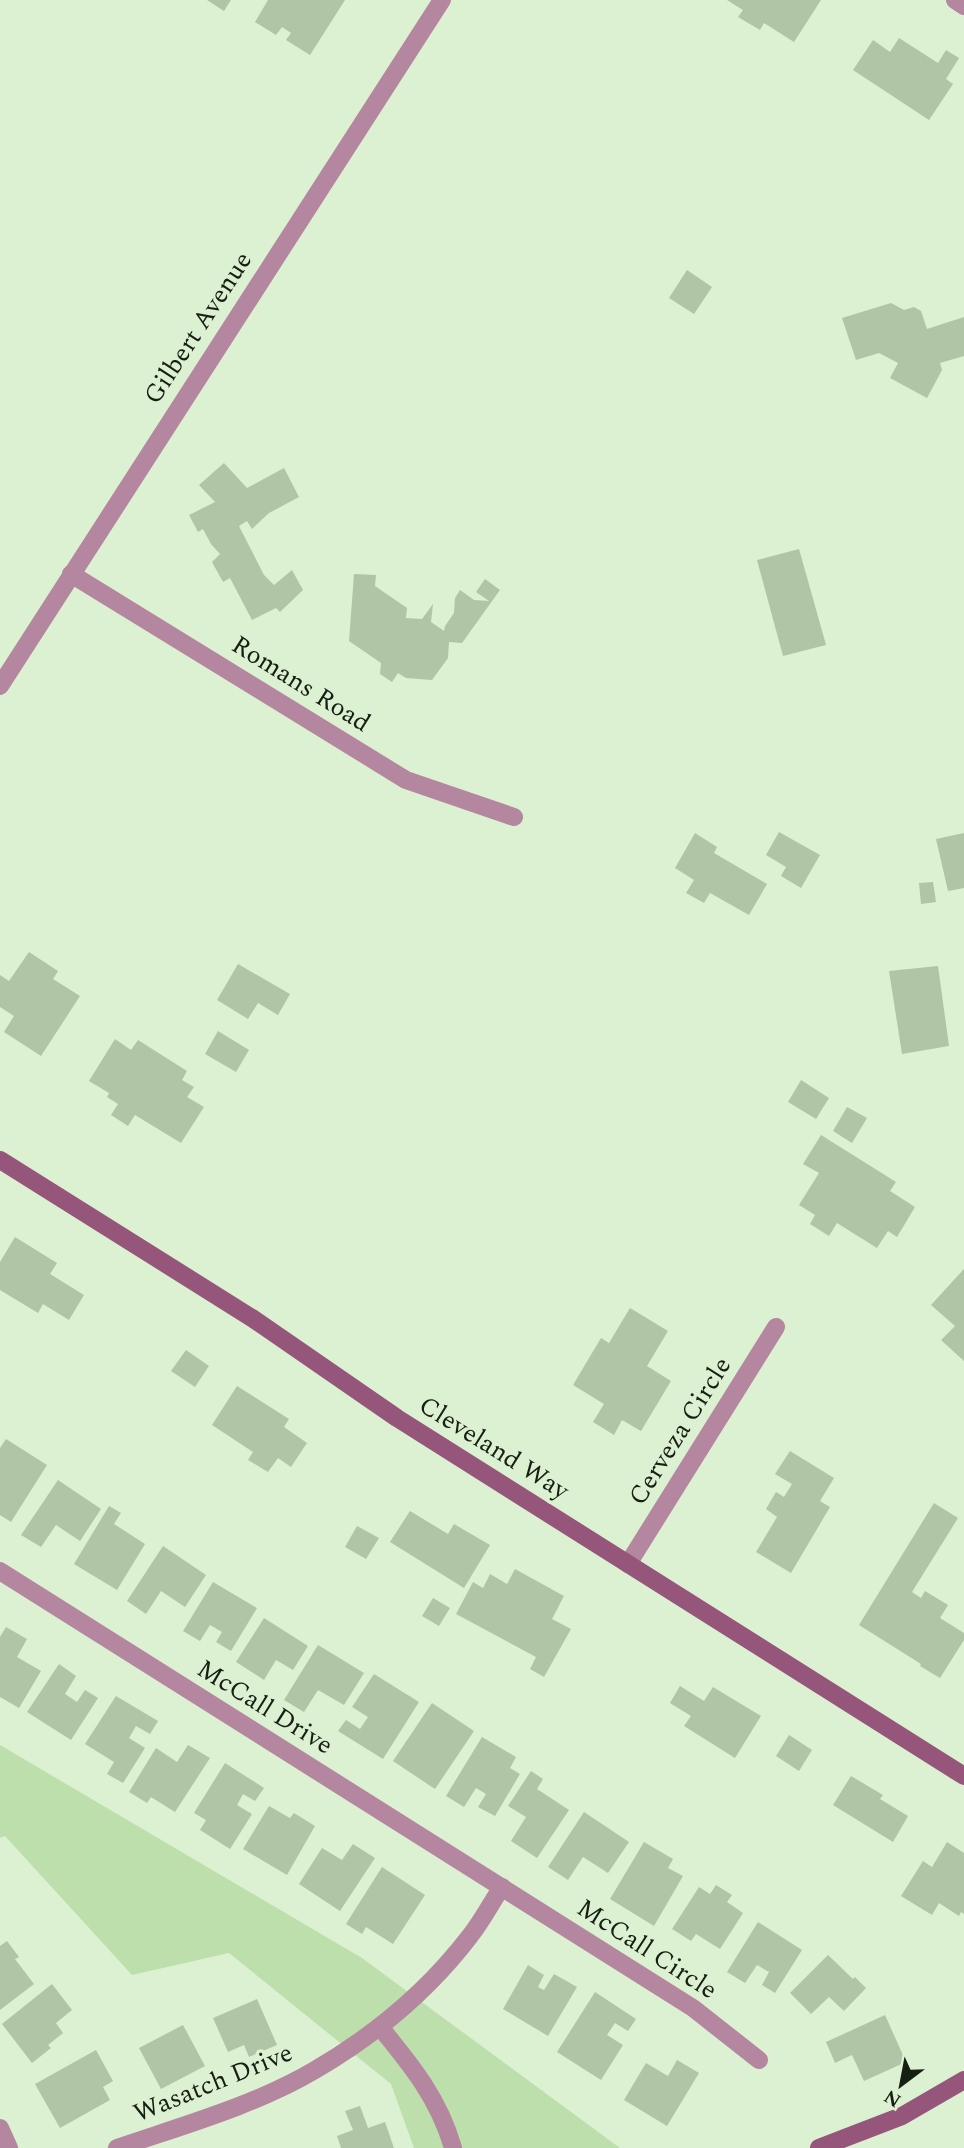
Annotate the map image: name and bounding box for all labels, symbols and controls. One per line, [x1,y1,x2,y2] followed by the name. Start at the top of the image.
[134,244,262,412] street label: Gilbert Avenue
[224,625,378,743] street label: Romans Road
[618,1349,742,1513] street label: Cerveza Circle
[411,1386,578,1511] street label: Cleveland Way
[189,1649,341,1765] street label: McCall Drive
[569,1888,725,2010] street label: McCall Circle
[127,2033,299,2133] street label: Wasatch Drive
[866,2050,936,2120] north arrow
[879,2082,907,2115] text: N

